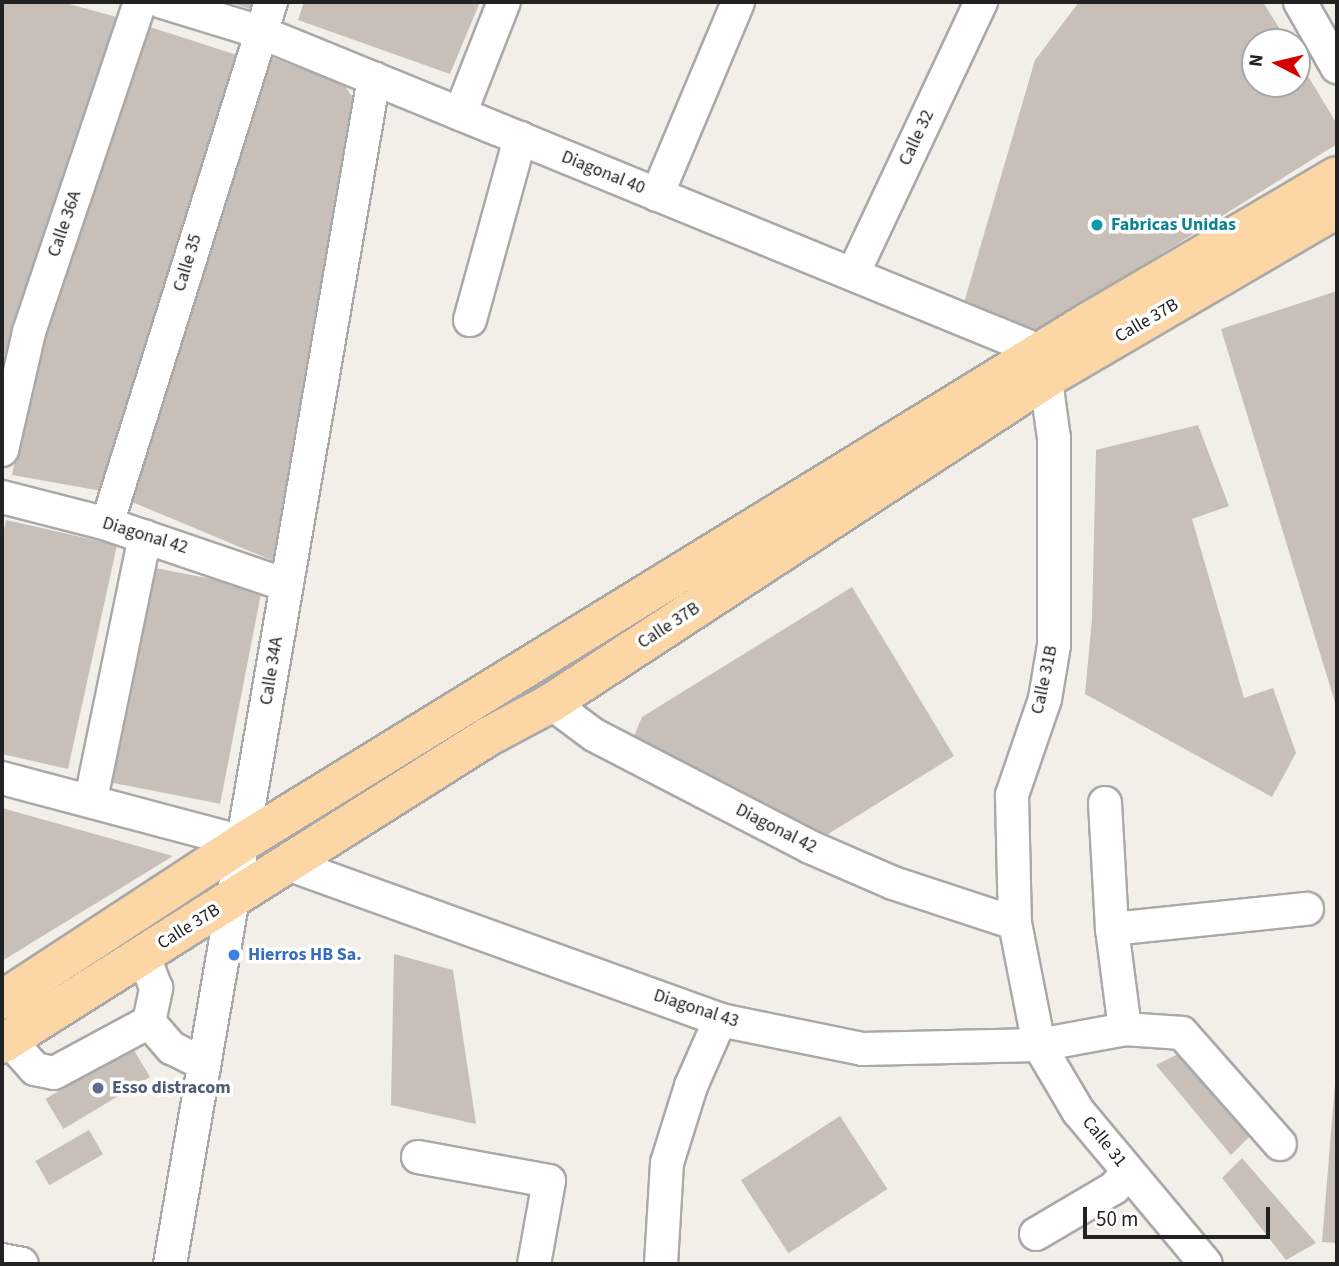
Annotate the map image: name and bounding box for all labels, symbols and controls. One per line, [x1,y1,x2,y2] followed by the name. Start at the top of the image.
[1241,28,1311,98] north arrow
[1242,53,1271,69] text: N
[895,107,939,169] street label: Calle 32
[558,146,648,200] street label: Diagonal 40
[44,188,86,260] street label: Calle 36A
[1111,214,1236,236] place label: Fabricas Unidas
[1089,217,1105,233] marker: Fabricas Unidas
[169,232,207,294] street label: Calle 35
[1111,294,1183,348] street label: Calle 37B
[100,513,190,559] street label: Diagonal 42
[634,598,704,654] street label: Calle 37B
[256,635,288,707] street label: Calle 34A
[1027,644,1063,716] street label: Calle 31B
[732,799,820,859] street label: Diagonal 42
[154,899,224,955] street label: Calle 37B
[248,944,362,966] place label: Hierros HB Sa.
[226,947,242,963] marker: Hierros HB Sa.
[651,985,741,1033] street label: Diagonal 43
[112,1077,231,1099] place label: Esso distracom
[90,1080,106,1096] marker: Esso distracom
[1077,1112,1131,1172] street label: Calle 31
[1087,1192,1274,1236] scale bar
[1096,1204,1138,1234] text: 50 m

